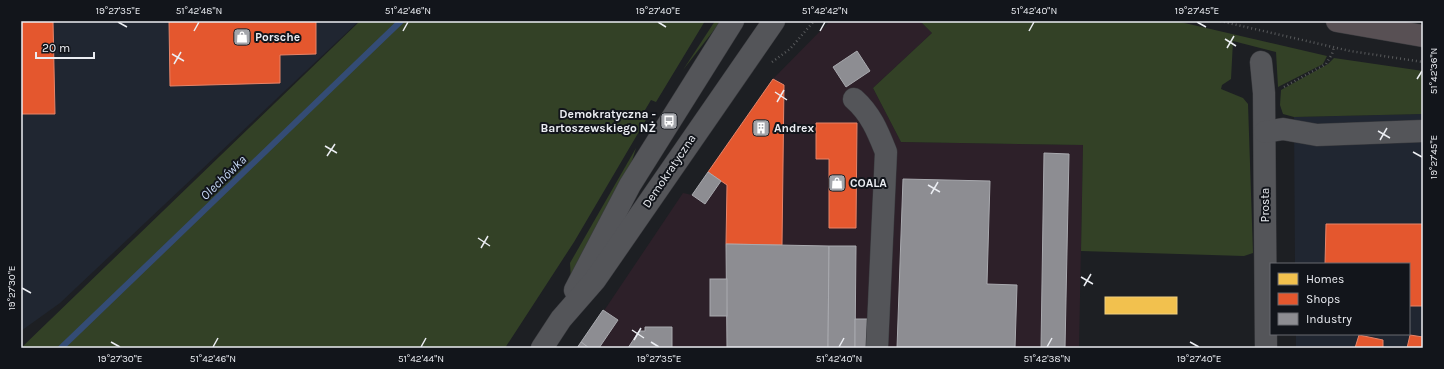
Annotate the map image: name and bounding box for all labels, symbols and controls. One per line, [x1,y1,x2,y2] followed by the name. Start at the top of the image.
[96,5,140,17] text: 19°27'35"E
[176,5,222,17] text: 51°42'48"N
[385,5,431,17] text: 51°42'46"N
[636,5,680,17] text: 19°27'40"E
[802,5,848,17] text: 51°42'42"N
[1011,5,1057,17] text: 51°42'40"N
[1175,5,1219,17] text: 19°27'45"E
[232,27,252,47] shop icon: Porsche
[255,30,300,44] place label: Porsche
[36,34,94,60] scale bar
[42,41,70,55] text: 20 m
[1428,48,1440,94] text: 51°42'36"N
[541,107,656,135] place label: Demokratyczna - Bartoszewskiego NŻ
[659,111,679,131] bus stop icon: Demokratyczna - Bartoszewskiego NŻ
[751,118,771,138] building icon: Andrex
[774,121,814,135] place label: Andrex
[639,132,699,210] street label: Demokratyczna
[1428,135,1440,179] text: 19°27'45"E
[197,152,250,203] water label: Olechówka
[827,173,847,193] shop icon: COALA
[850,176,887,190] place label: COALA
[1258,188,1272,222] street label: Prosta
[1270,263,1410,335] legend
[6,266,18,310] text: 19°27'30"E
[1306,272,1344,286] text: Homes
[1306,292,1340,306] text: Shops
[1306,312,1352,326] text: Industry
[98,353,142,365] text: 19°27'30"E
[190,353,236,365] text: 51°42'46"N
[398,353,444,365] text: 51°42'44"N
[637,353,681,365] text: 19°27'35"E
[816,353,862,365] text: 51°42'40"N
[1023,353,1071,365] text: 51°42'38"N
[1177,353,1221,365] text: 19°27'40"E

